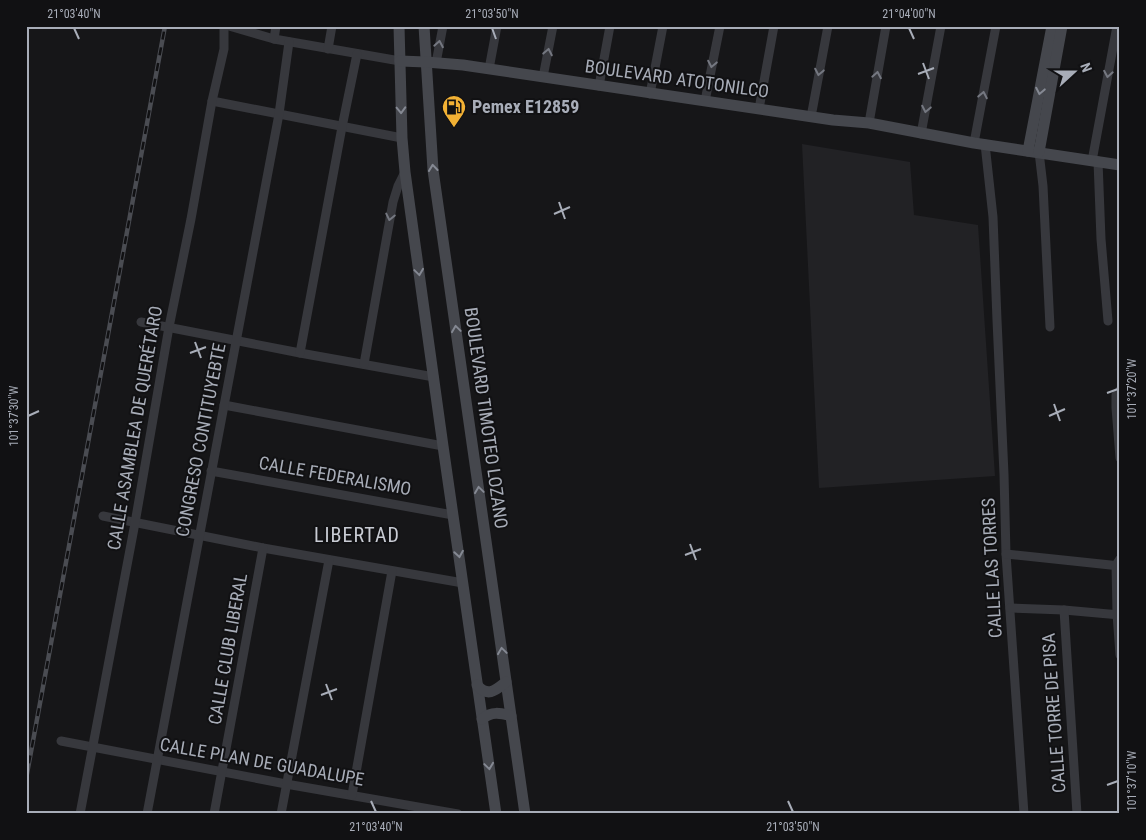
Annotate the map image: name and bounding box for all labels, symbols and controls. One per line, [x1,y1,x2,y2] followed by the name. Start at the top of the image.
[47,7,101,21] text: 21°03'40"N
[465,7,519,21] text: 21°03'50"N
[882,7,936,21] text: 21°04'00"N
[434,40,444,49] one-way arrow
[542,47,553,56] one-way arrow
[1048,48,1098,98] north arrow
[584,55,770,102] street label: BOULEVARD ATOTONILCO
[708,59,718,68] one-way arrow
[1077,60,1095,74] text: N
[815,67,825,76] one-way arrow
[1104,70,1114,79] one-way arrow
[872,71,882,80] one-way arrow
[1035,87,1046,96] one-way arrow
[978,91,988,99] one-way arrow
[441,94,467,128] fuel station icon: Pemex E12859
[472,96,579,117] place label: Pemex E12859
[921,104,931,113] one-way arrow
[396,106,407,114] one-way arrow
[428,164,439,172] one-way arrow
[385,213,396,222] one-way arrow
[414,267,424,276] one-way arrow
[103,304,166,552] street label: CALLE ASAMBLEA DE QUERÉTARO
[461,306,512,530] street label: BOULEVARD TIMOTEO LOZANO
[451,324,461,333] one-way arrow
[171,341,230,539] street label: CONGRESO CONTITUYEBTE
[1125,358,1139,420] text: 101°37'20"W
[7,385,21,447] text: 101°37'30"W
[257,452,413,499] street label: CALLE FEDERALISMO
[474,485,485,493] one-way arrow
[977,497,1006,639] street label: CALLE LAS TORRES
[314,523,400,547] district label: LIBERTAD
[453,550,464,558] one-way arrow
[204,571,251,726] street label: CALLE CLUB LIBERAL
[1037,632,1070,794] street label: CALLE TORRE DE PISA
[497,646,508,654] one-way arrow
[158,733,366,790] street label: CALLE PLAN DE GUADALUPE
[1125,750,1139,812] text: 101°37'10"W
[483,763,494,771] one-way arrow
[349,820,403,834] text: 21°03'40"N
[766,820,820,834] text: 21°03'50"N

